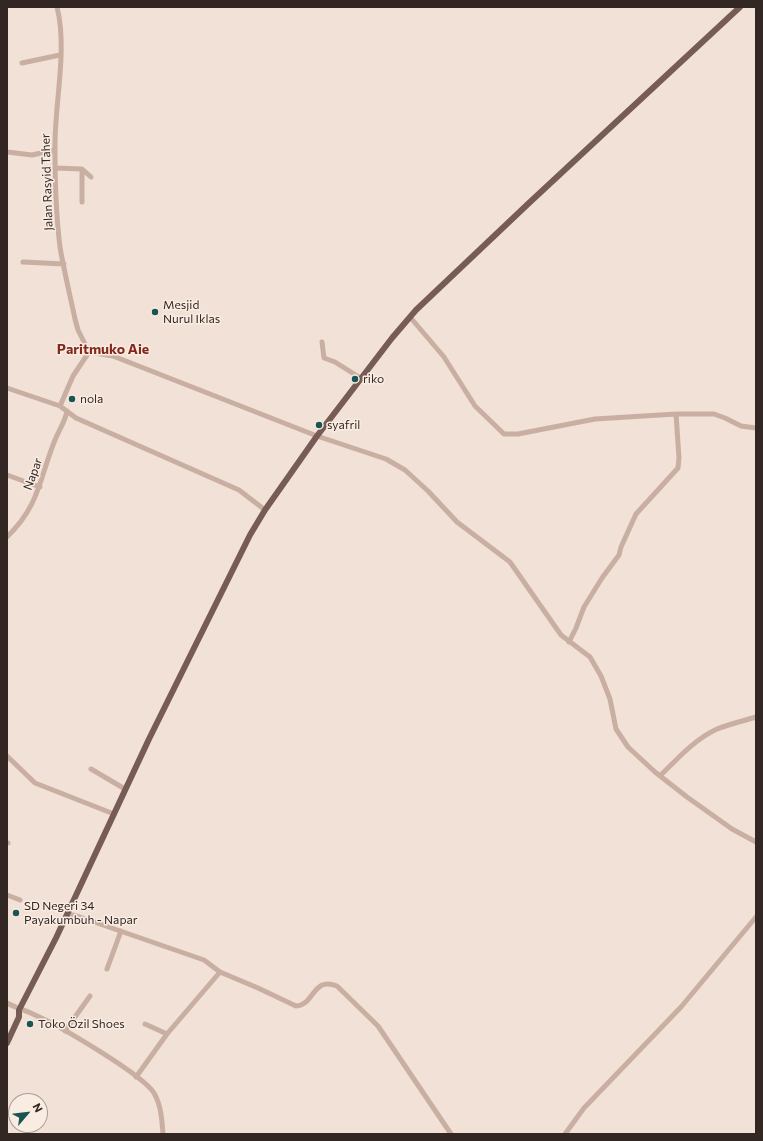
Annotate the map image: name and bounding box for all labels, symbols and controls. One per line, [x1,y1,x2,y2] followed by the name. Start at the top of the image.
[38,133,56,231] street label: Jalan Rasyid Taher
[163,298,220,326] place label: Mesjid Nurul Iklas
[150,307,160,317] marker: Mesjid Nurul Iklas
[57,341,149,357] district label: Paritmuko Aie
[363,372,384,386] place label: riko
[350,374,360,384] marker: riko
[80,392,103,406] place label: nola
[67,394,77,404] marker: nola
[327,418,360,432] place label: syafril
[314,420,324,430] marker: syafril
[21,456,45,492] street label: Napar
[24,899,138,927] place label: SD Negeri 34 Payakumbuh - Napar
[11,908,21,918] marker: SD Negeri 34 Payakumbuh - Napar
[38,1017,125,1031] place label: Toko Özil Shoes
[25,1019,35,1029] marker: Toko Özil Shoes
[8,1093,48,1133] north arrow
[30,1101,46,1114] text: N

